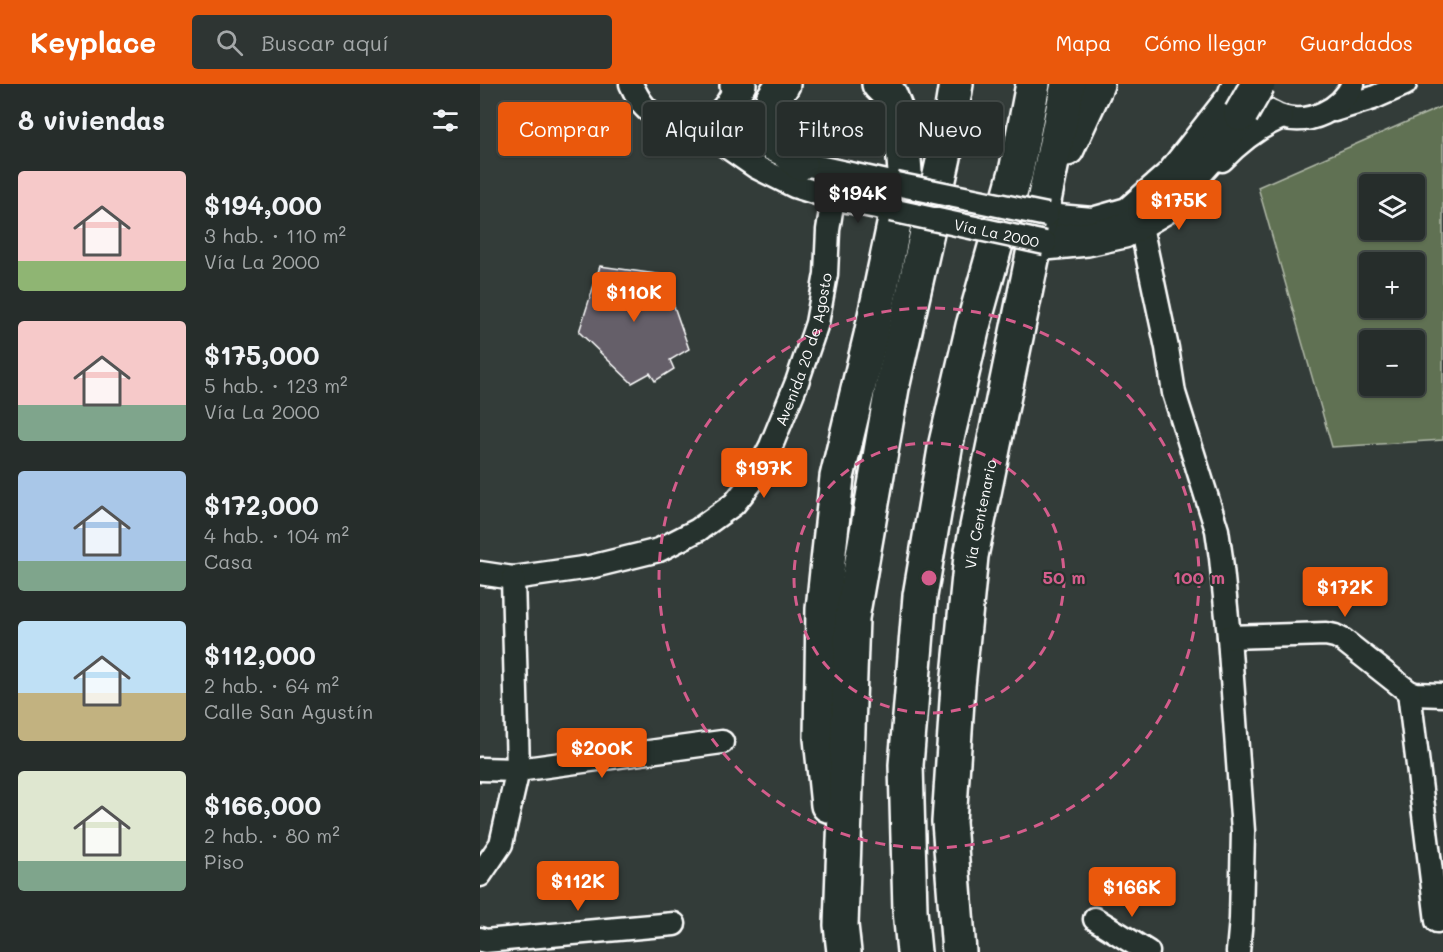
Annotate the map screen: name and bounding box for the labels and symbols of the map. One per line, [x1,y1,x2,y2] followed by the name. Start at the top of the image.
[816,173,900,224] pin: $194K
[1137,180,1221,231] pin: $175K
[952,214,1041,251] street label: Vía La 2000
[770,271,836,429] street label: Avenida 20 de Agosto
[592,272,676,323] pin: $110K
[722,448,806,499] pin: $197K
[960,457,1001,570] street label: Vía Centenario
[1043,565,1085,589] text: 50 m
[1173,565,1225,589] text: 100 m
[1303,567,1387,618] pin: $172K
[919,568,939,588] centre of rings
[560,728,644,779] pin: $200K
[536,861,620,912] pin: $112K
[1090,867,1174,918] pin: $166K

